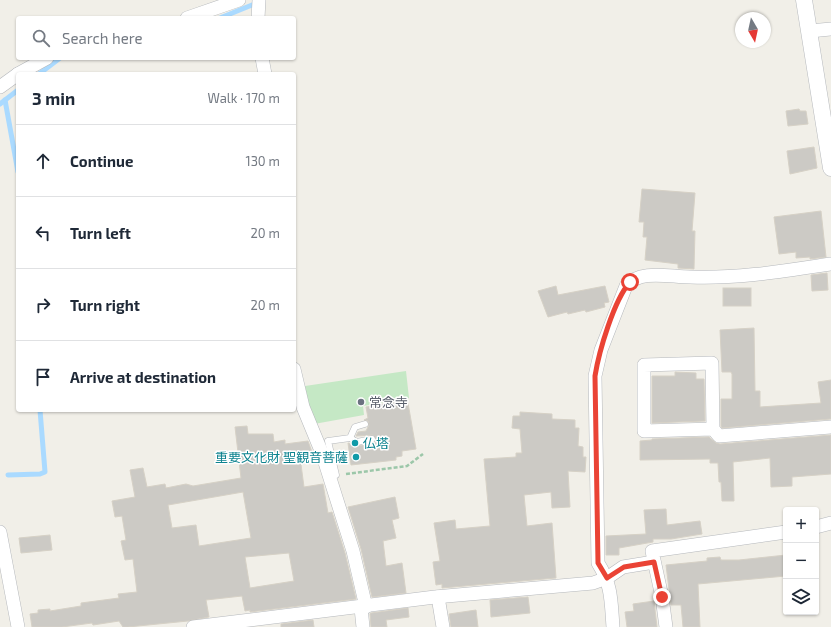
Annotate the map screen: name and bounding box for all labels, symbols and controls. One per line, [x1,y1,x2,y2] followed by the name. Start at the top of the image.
[735,12,771,48] north arrow
[16,16,296,60] search box
[30,27,52,49] icon: search
[62,29,143,47] text: Search here
[32,88,75,108] text: 3 min
[208,90,280,106] text: Walk · 170 m
[32,150,54,172] icon: ahead
[70,152,133,170] text: Continue
[245,153,280,169] text: 130 m
[32,222,54,244] icon: left
[70,224,131,242] text: Turn left
[251,225,280,241] text: 20 m
[621,273,639,291] route start
[32,294,54,316] icon: right
[70,296,140,314] text: Turn right
[251,297,280,313] text: 20 m
[32,366,54,388] icon: arrive
[70,368,216,386] text: Arrive at destination
[369,394,408,410] place label: 常念寺
[356,397,366,407] marker: 常念寺
[363,435,389,451] place label: 仏塔
[350,438,360,448] marker: 仏塔
[215,449,348,465] place label: 重要文化財 聖観音菩薩
[351,452,361,462] marker: 重要文化財 聖観音菩薩
[783,507,819,615] map controls
[783,507,819,543] button: +
[783,543,819,579] button: −
[783,579,819,615] button: layers
[653,588,671,606] route end

